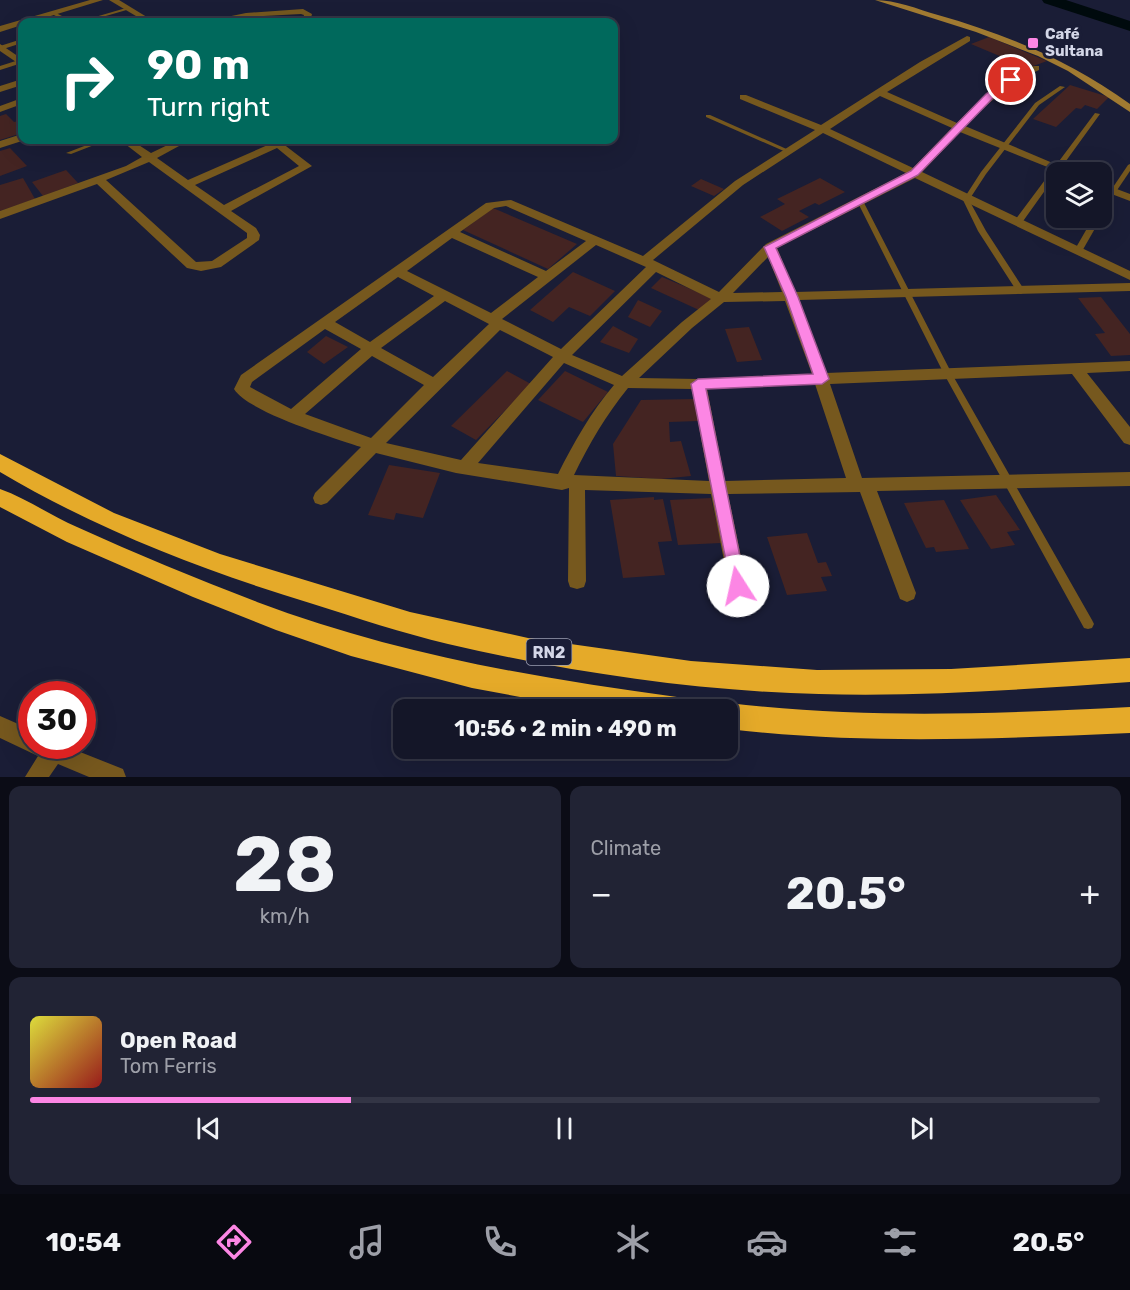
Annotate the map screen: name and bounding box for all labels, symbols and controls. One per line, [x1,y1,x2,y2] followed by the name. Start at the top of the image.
[1045,25,1103,60] place label: Café Sultana
[1026,36,1040,50] marker: Café Sultana
[147,40,250,90] text: 90 m
[48,42,126,120] icon: right
[985,54,1036,105] pin
[994,63,1027,96] icon: arrive
[147,91,270,123] text: Turn right
[1046,162,1112,228] map controls
[1046,162,1112,228] button: layers
[706,554,770,618] position arrow
[526,639,572,665] road number: RN2
[18,681,96,759] speed limit sign: 30
[454,715,677,742] text: 10:56 · 2 min · 490 m
[233,818,337,911] text: 28
[591,836,661,860] text: Climate
[786,867,906,920] text: 20.5°
[591,874,612,913] text: −
[1079,874,1100,913] text: +
[260,904,310,928] text: km/h
[120,1027,237,1054] text: Open Road
[120,1054,217,1078] text: Tom Ferris
[192,1112,225,1145] icon: previous
[548,1112,581,1145] icon: pause
[905,1112,938,1145] icon: next
[213,1221,255,1263] icon: directions
[346,1221,388,1263] icon: music
[479,1221,521,1263] icon: phone
[612,1221,654,1263] icon: climate
[746,1221,788,1263] icon: car
[879,1221,921,1263] icon: filters
[46,1226,121,1258] text: 10:54
[1012,1226,1084,1258] text: 20.5°

